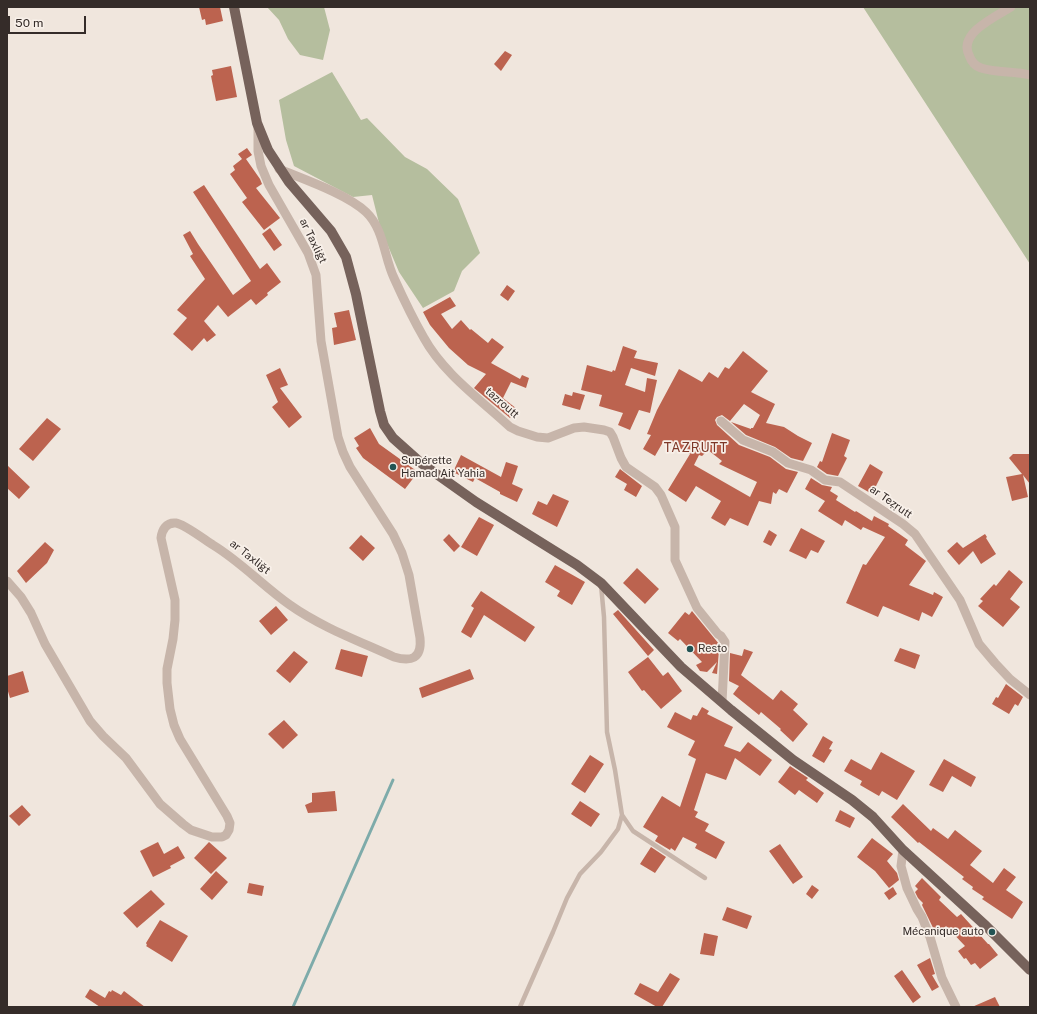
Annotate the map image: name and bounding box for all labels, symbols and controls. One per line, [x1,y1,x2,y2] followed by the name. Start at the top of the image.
[10,8,88,34] scale bar
[15,16,43,30] text: 50 m
[296,216,330,266] street label: ar Taxliǧt
[482,385,522,421] street label: tazroutt
[664,440,728,456] district label: TAZRUTT
[401,454,485,480] place label: Supérette Hamad Ait Yahia
[388,462,398,472] marker: Supérette Hamad Ait Yahia
[867,483,915,521] street label: ar Teẓṛutt
[227,537,273,577] street label: ar Taxliǧt
[698,642,727,656] place label: Resto
[685,644,695,654] marker: Resto
[902,925,984,939] place label: Mécanique auto
[987,927,997,937] marker: Mécanique auto

